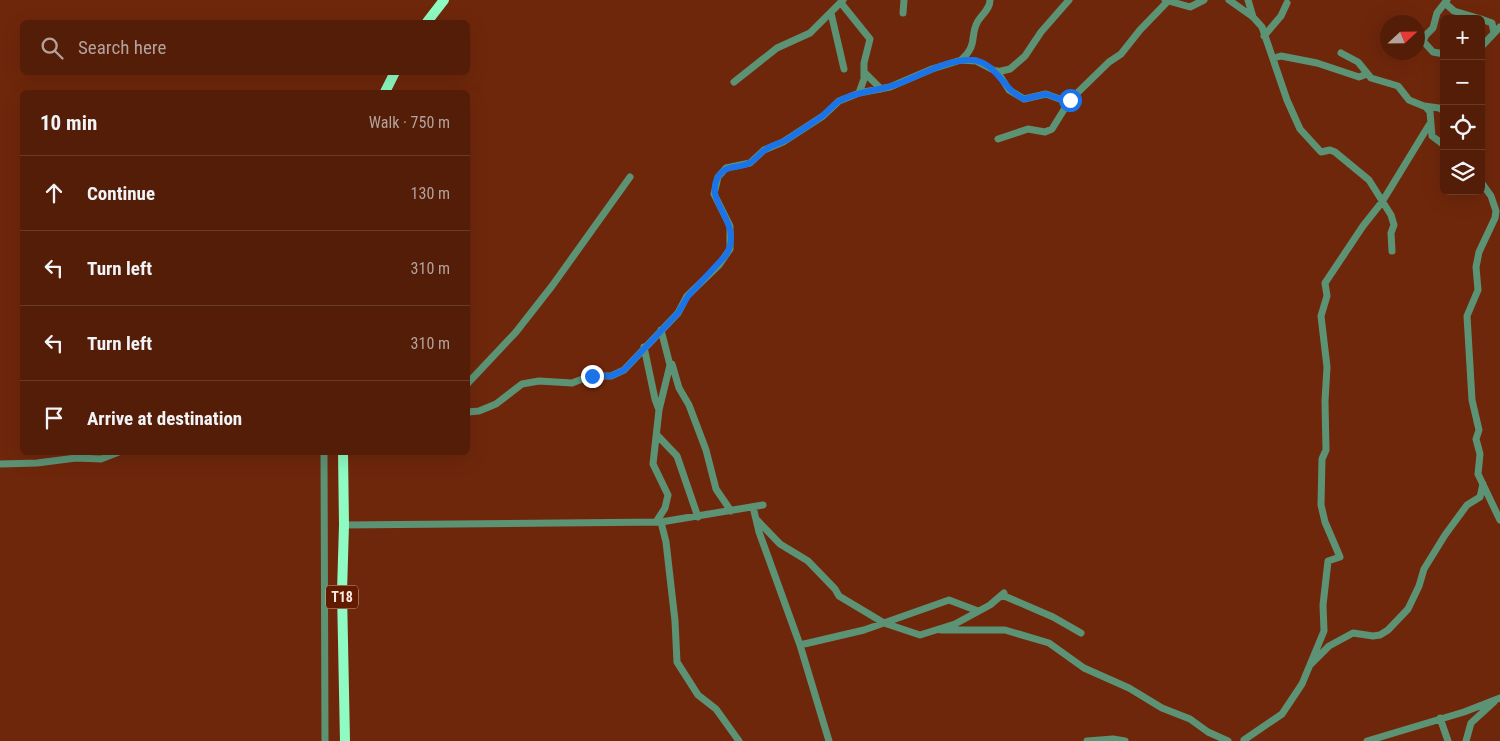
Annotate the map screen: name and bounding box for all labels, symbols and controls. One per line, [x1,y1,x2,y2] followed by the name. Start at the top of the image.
[1380,15,1425,60] north arrow
[1440,15,1485,195] map controls
[1440,15,1485,60] button: +
[20,20,470,75] search box
[38,34,66,62] icon: search
[78,36,166,59] text: Search here
[1440,60,1485,105] button: −
[1059,89,1082,112] route start
[1440,105,1485,150] button: locate
[40,111,97,135] text: 10 min
[369,113,450,132] text: Walk · 750 m
[1440,150,1485,195] button: layers
[40,179,68,207] icon: ahead
[87,182,155,205] text: Continue
[411,184,450,203] text: 130 m
[40,254,68,282] icon: left
[87,257,152,280] text: Turn left
[411,259,450,278] text: 310 m
[40,329,68,357] icon: left
[87,332,152,355] text: Turn left
[411,334,450,353] text: 310 m
[581,365,604,388] route end
[40,404,68,432] icon: arrive
[87,407,242,430] text: Arrive at destination
[326,586,358,608] road number: T18

